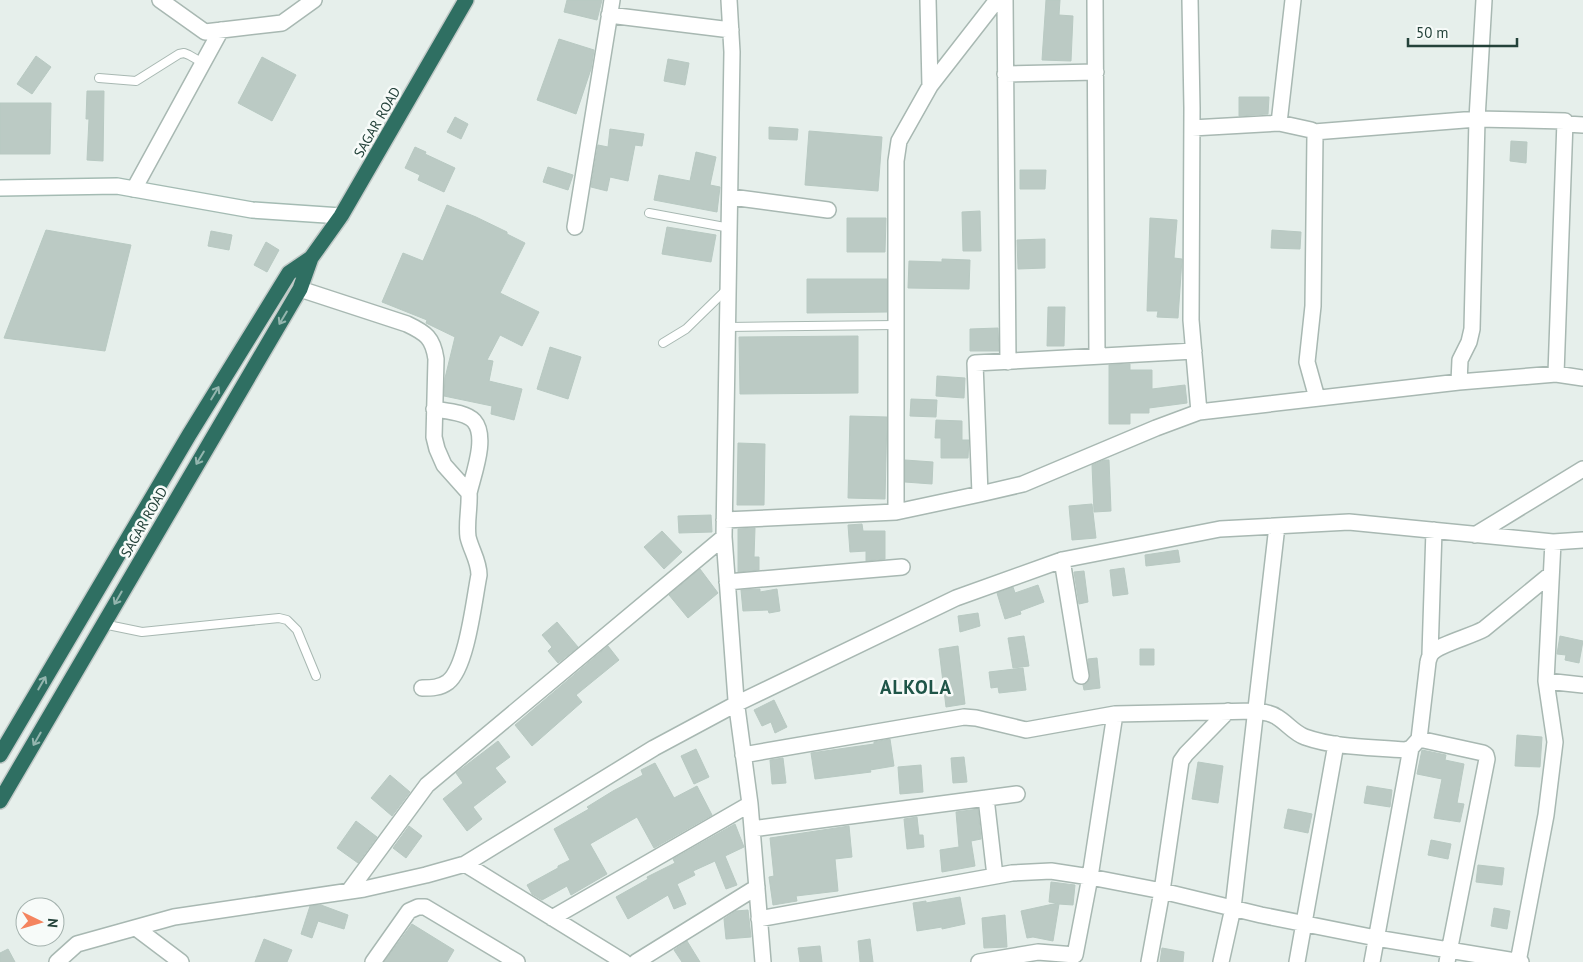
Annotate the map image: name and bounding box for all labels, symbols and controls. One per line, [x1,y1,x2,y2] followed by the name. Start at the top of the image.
[1408,15,1517,47] scale bar
[1416,23,1449,42] text: 50 m
[350,84,404,160] street label: SAGAR ROAD
[278,310,288,324] one-way arrow
[210,387,220,401] one-way arrow
[195,450,205,464] one-way arrow
[117,484,171,560] street label: SAGAR ROAD
[113,590,123,605] one-way arrow
[880,675,952,699] district label: ALKOLA
[38,676,48,691] one-way arrow
[31,731,41,745] one-way arrow
[15,897,65,947] north arrow
[44,918,62,929] text: N

